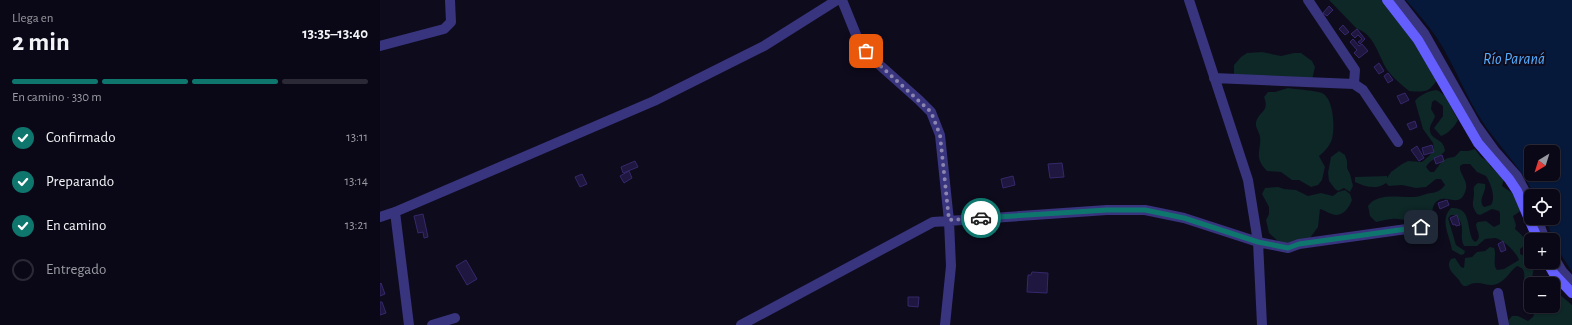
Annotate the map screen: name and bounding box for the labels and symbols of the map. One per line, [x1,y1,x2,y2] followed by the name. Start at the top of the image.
[849,34,883,68] pin
[1483,51,1545,67] water label: Río Paraná
[1524,145,1560,181] north arrow
[961,198,1001,238] courier
[1404,210,1438,244] pin

